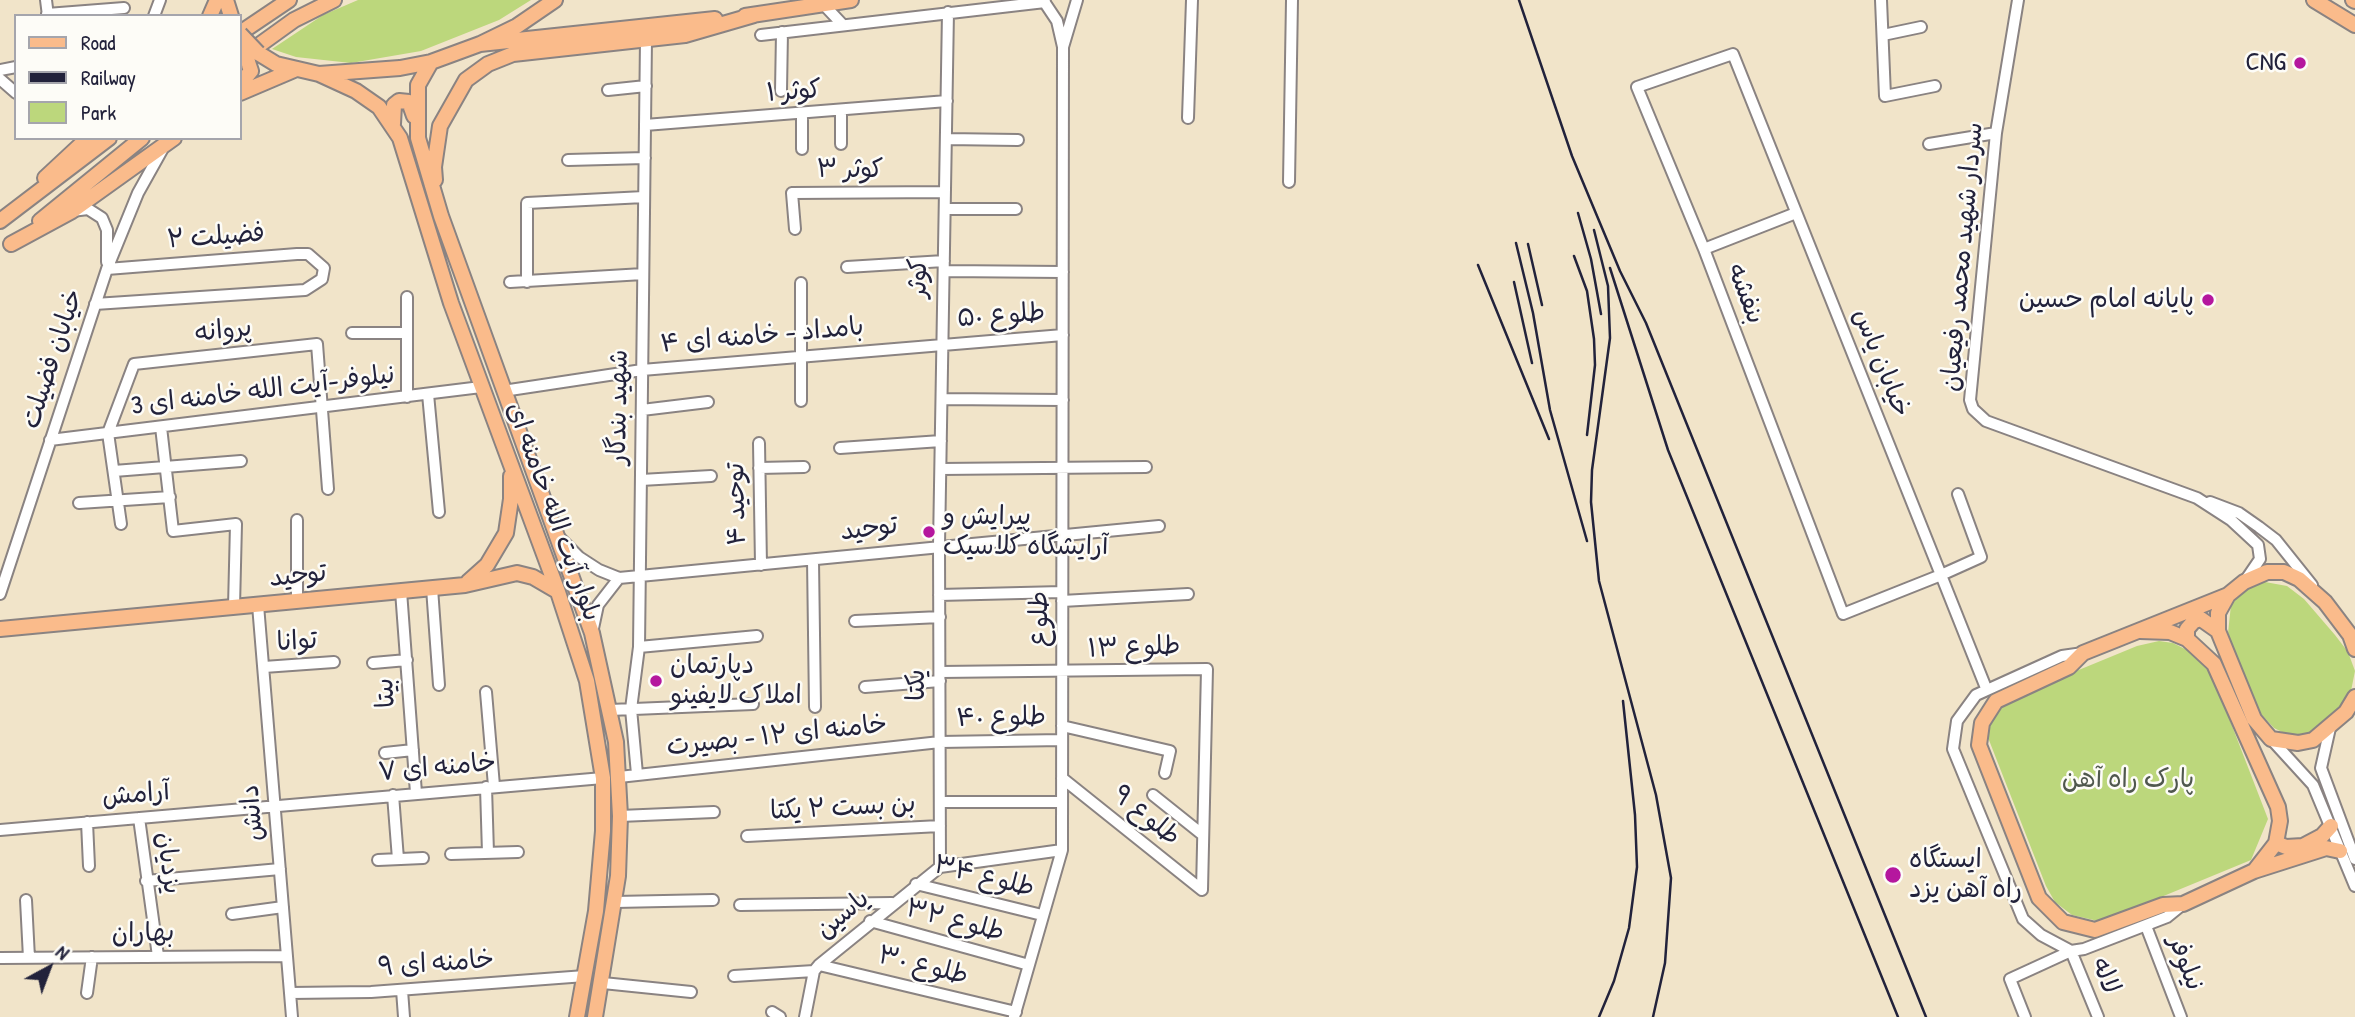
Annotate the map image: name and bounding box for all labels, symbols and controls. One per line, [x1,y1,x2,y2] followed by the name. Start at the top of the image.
[14,14,242,140] legend
[81,28,115,57] text: Road
[2245,47,2286,79] place label: CNG
[2292,55,2308,71] marker: CNG
[81,63,136,92] text: Railway
[765,75,823,109] street label: کوثر ۱
[81,98,116,127] text: Park
[1936,121,1990,393] street label: سردار شهید محمد رفیعیان
[817,154,883,186] street label: کوثر ۳
[166,218,266,256] street label: فضیلت ۲
[903,258,935,298] street label: کوثر
[1719,259,1771,329] street label: بنفشه
[2019,284,2194,316] place label: پایانه امام حسین
[16,285,90,433] street label: خیابان فضیلت
[2200,292,2216,308] marker: پایانه امام حسین
[956,297,1046,335] street label: طلوع ۵۰
[1845,304,1917,422] street label: خیابان یاس
[193,312,253,350] street label: پروانه
[659,312,865,360] street label: بامداد - خامنه ای ۴
[602,349,636,465] street label: شهید بندگار
[130,359,396,423] street label: نیلوفر-آیت الله خامنه ای 3
[499,398,607,626] street label: بلوار آیت الله خامنه ای
[721,462,753,546] street label: توحید ۴
[943,501,1108,562] place label: پیرایش و آرایشگاه کلاسیک
[839,510,899,548] street label: توحید
[921,524,937,540] marker: پیرایش و آرایشگاه کلاسیک
[268,557,328,595] street label: توحید
[1024,591,1056,647] street label: طلوع
[276,625,318,659] street label: توانا
[1087,631,1181,665] street label: طلوع ۱۳
[670,650,802,712] place label: دپارتمان املاک لایفینو
[901,669,933,701] street label: یکتا
[648,673,664,689] marker: دپارتمان املاک لایفینو
[369,677,403,709] street label: بیتا
[956,702,1046,734] street label: طلوع ۴۰
[665,709,889,763] street label: خامنه ای ۱۲ - بصیرت
[377,747,497,789] street label: خامنه ای ۷
[2062,764,2194,796] park label: پارک راه آهن
[101,777,171,813] street label: آرامش
[1106,779,1186,853] street label: طلوع ۹
[235,784,271,842] street label: دانش
[769,789,917,827] street label: بن بست ۲ یکتا
[149,830,187,896] street label: یزدیان
[1909,844,2022,906] place label: ایستگاه راه آهن یزد
[930,849,1038,905] street label: طلوع ۳۴
[1883,865,1903,885] marker: ایستگاه راه آهن یزد
[810,884,876,946] street label: یاسین
[902,893,1008,949] street label: طلوع ۳۲
[111,918,175,950] street label: بهاران
[2160,931,2210,995] street label: نیلوفر
[14,933,84,1003] north arrow
[50,939,75,965] text: N
[875,940,971,992] street label: طلوع ۳۰
[377,944,495,984] street label: خامنه ای ۹
[2084,953,2126,999] street label: لاله

